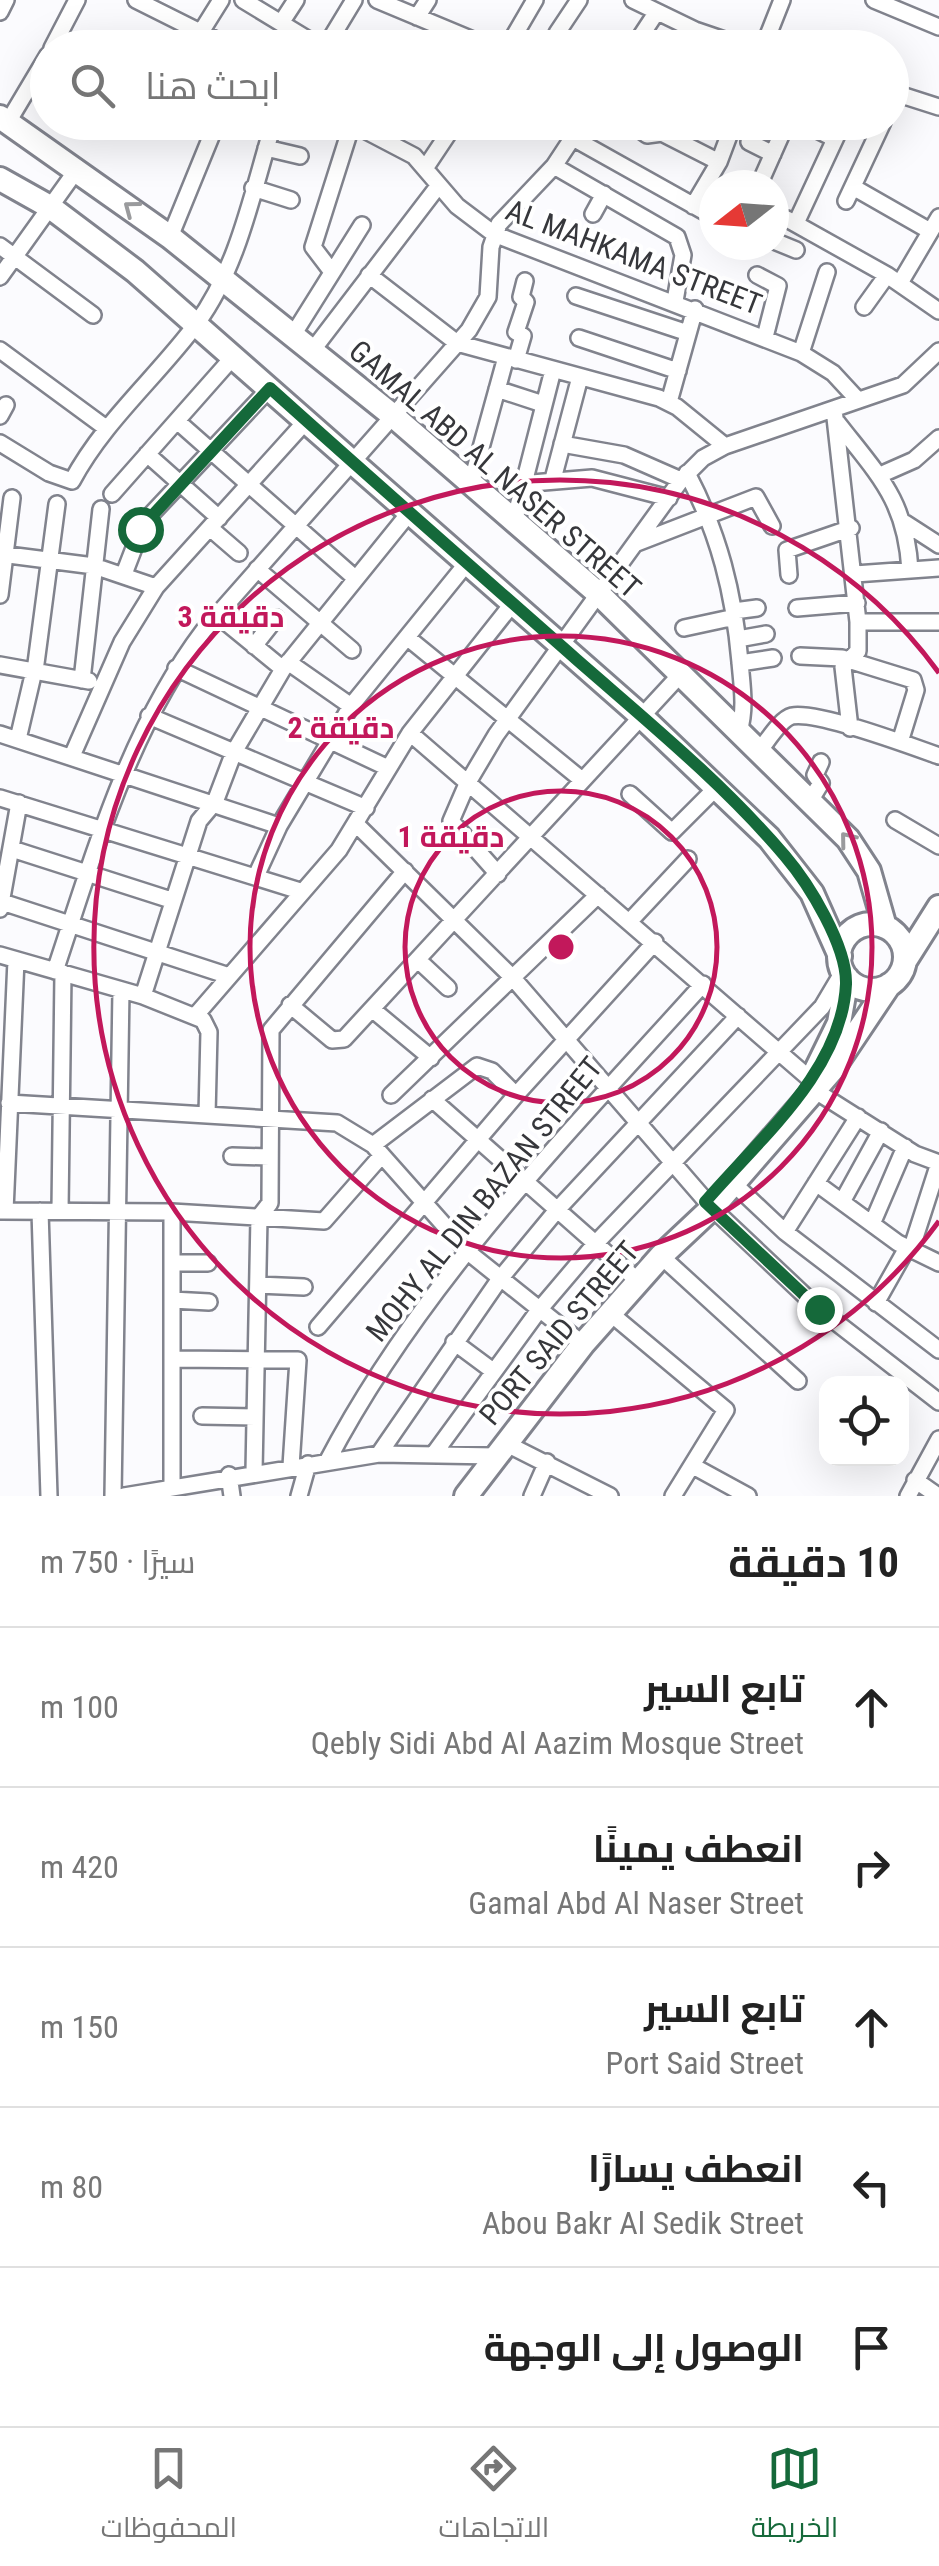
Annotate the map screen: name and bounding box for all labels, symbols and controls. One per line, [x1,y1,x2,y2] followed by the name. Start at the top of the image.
[30,30,909,140] search box
[65,58,120,113] icon: search
[145,64,281,108] text: ابحث هنا
[699,170,789,260] north arrow
[501,192,767,322] street label: AL MAHKAMA STREET
[124,203,142,220] one-way arrow
[342,333,648,605] street label: GAMAL ABD AL NASER STREET
[118,507,164,553] route start
[178,599,284,634] text: 3 دقيقة
[288,710,394,745] text: 2 دقيقة
[398,819,504,854] text: 1 دقيقة
[841,832,859,850] one-way arrow
[543,929,579,965] centre of rings
[359,1050,609,1348] street label: MOHY AL DIN BAZAN STREET
[472,1234,646,1432] street label: PORT SAID STREET
[797,1287,843,1333] route end
[819,1376,909,1466] map controls
[819,1376,909,1466] button: locate
[728,1538,899,1587] text: 10 دقيقة
[40,1543,195,1581] text: سيرًا · 750 m
[644,1667,804,1711] text: تابع السير
[844,1680,899,1735] icon: ahead
[40,1688,119,1726] text: 100 m
[311,1724,804,1762] text: Qebly Sidi Abd Al Aazim Mosque Street
[593,1827,804,1871] text: انعطف يمينًا
[844,1840,899,1895] icon: right
[40,1848,119,1886] text: 420 m
[468,1884,804,1922] text: Gamal Abd Al Naser Street
[644,1987,804,2031] text: تابع السير
[844,2000,899,2055] icon: ahead
[40,2008,119,2046] text: 150 m
[606,2044,804,2082] text: Port Said Street
[588,2147,804,2191] text: انعطف يسارًا
[844,2160,899,2215] icon: left
[40,2168,103,2206] text: 80 m
[482,2204,804,2242] text: Abou Bakr Al Sedik Street
[844,2320,899,2375] icon: arrive
[484,2326,804,2370] text: الوصول إلى الوجهة
[101,2441,237,2553] tab: المحفوظات
[439,2441,549,2553] tab: الاتجاهات
[751,2441,838,2553] tab: الخريطة

